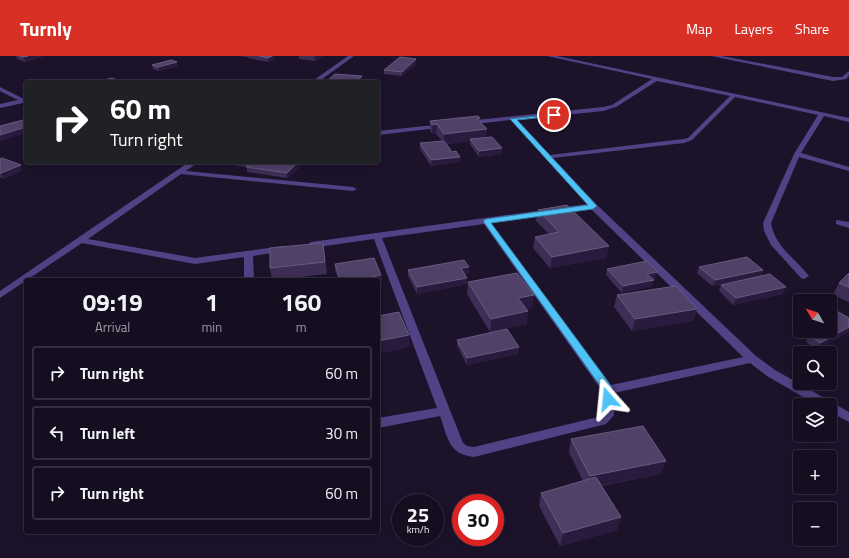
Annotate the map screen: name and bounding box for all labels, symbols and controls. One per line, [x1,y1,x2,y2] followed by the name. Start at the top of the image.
[20,14,72,43] text: Turnly
[686,18,712,39] text: Map
[734,18,773,39] text: Layers
[795,18,829,39] text: Share
[110,87,171,130] text: 60 m
[44,96,96,148] icon: right
[537,98,571,132] pin
[543,104,565,126] icon: arrive
[110,126,183,153] text: Turn right
[83,284,143,320] text: 09:19
[205,284,219,320] text: 1
[281,284,321,320] text: 160
[793,294,837,338] north arrow
[793,294,837,546] map controls
[95,317,130,337] text: Arrival
[201,317,222,337] text: min
[296,317,307,337] text: m
[793,346,837,390] button: search
[46,362,68,384] icon: right
[80,362,144,385] text: Turn right
[325,362,358,385] text: 60 m
[587,378,629,420] position arrow
[793,398,837,442] button: layers
[46,422,68,444] icon: left
[80,422,135,445] text: Turn left
[325,422,358,445] text: 30 m
[793,450,837,494] button: +
[46,482,68,504] icon: right
[80,482,144,505] text: Turn right
[325,482,358,505] text: 60 m
[452,494,504,546] speed limit sign: 30
[407,499,429,530] text: 25
[793,502,837,546] button: −
[407,522,429,537] text: km/h

